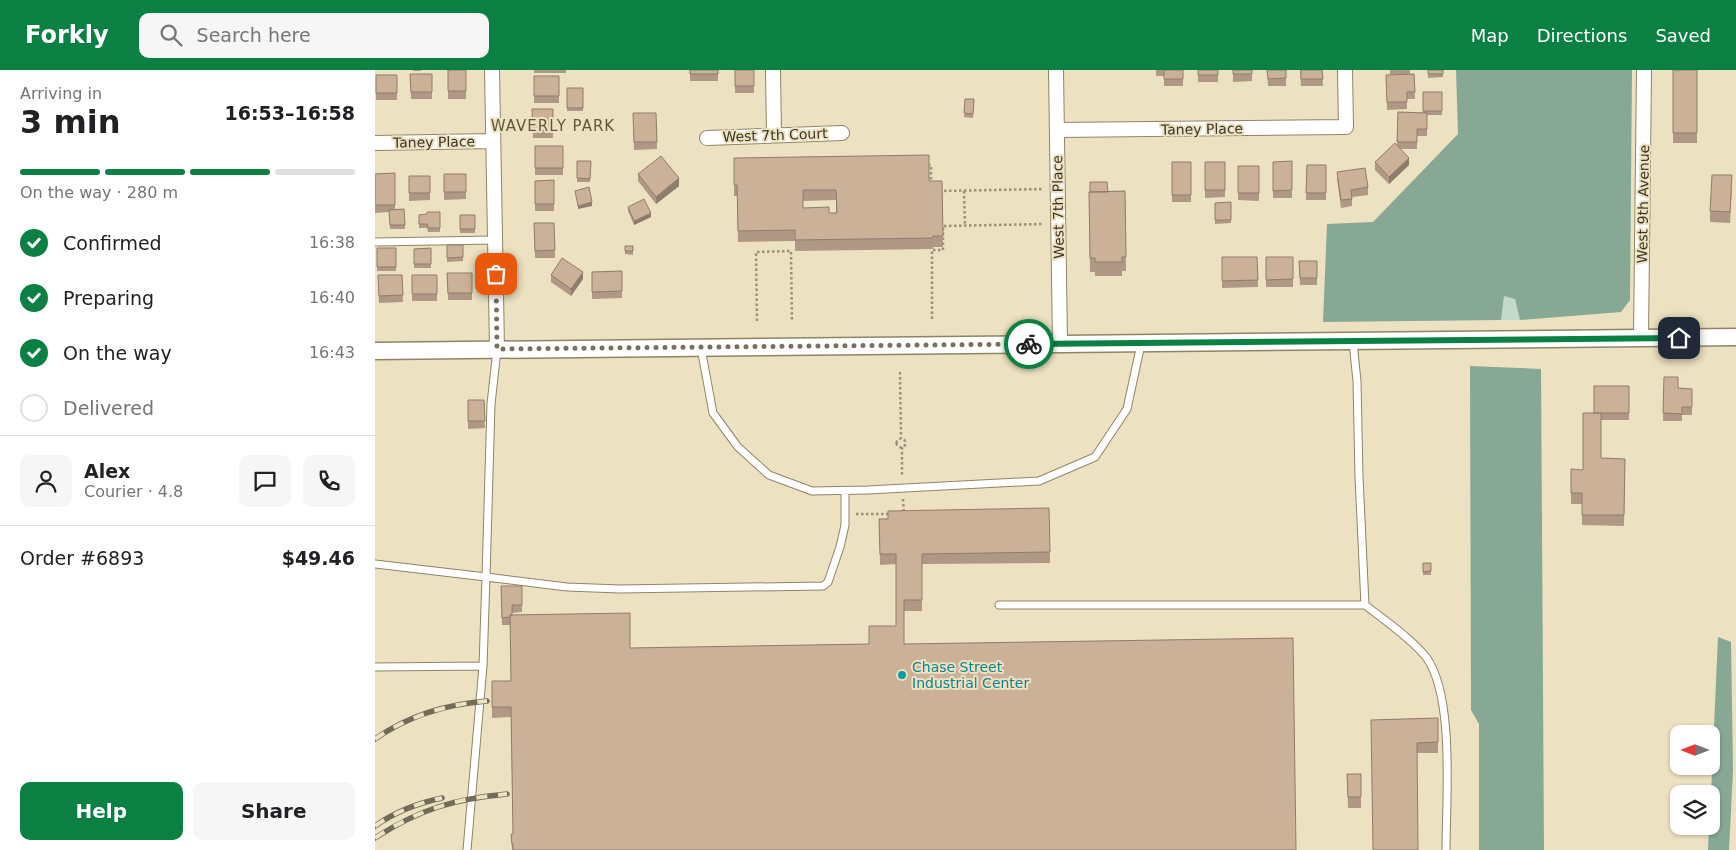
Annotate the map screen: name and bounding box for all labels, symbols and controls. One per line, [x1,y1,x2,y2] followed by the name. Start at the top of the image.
[139,13,489,58] search box
[25,21,109,49] text: Forkly
[157,21,185,49] icon: search
[197,24,311,46] text: Search here
[1471,25,1509,46] text: Map
[1537,25,1627,46] text: Directions
[1655,25,1711,46] text: Saved
[20,84,102,103] text: Arriving in
[225,102,355,124] text: 16:53–16:58
[20,103,121,141] text: 3 min
[491,117,615,135] district label: WAVERLY PARK
[1160,120,1243,138] street label: Taney Place
[722,125,828,145] street label: West 7th Court
[392,133,475,151] street label: Taney Place
[1634,145,1652,263] street label: West 9th Avenue
[1049,155,1067,259] street label: West 7th Place
[20,183,178,202] text: On the way · 280 m
[20,229,48,257] icon: check
[63,232,162,254] text: Confirmed
[309,233,355,252] text: 16:38
[475,253,517,295] pin
[482,260,510,288] icon: bag
[20,284,48,312] icon: check
[63,287,154,309] text: Preparing
[309,288,355,307] text: 16:40
[1658,317,1700,359] pin
[1004,319,1054,369] courier
[1665,324,1693,352] icon: home
[1015,330,1043,358] icon: bike
[20,339,48,367] icon: check
[63,342,172,364] text: On the way
[309,343,355,362] text: 16:43
[63,397,154,419] text: Delivered
[20,455,72,507] button: person
[239,455,291,507] button: chat
[303,455,355,507] button: phone
[84,460,130,482] text: Alex
[84,482,183,501] text: Courier · 4.8
[20,547,144,569] text: Order #6893
[282,547,355,569] text: $49.46
[912,659,1029,691] place label: Chase Street Industrial Center
[896,669,908,681] marker: Chase Street Industrial Center
[1670,725,1720,775] north arrow
[1670,725,1720,835] map controls
[20,782,183,840] button: Help
[193,782,355,840] button: Share
[1670,785,1720,835] button: layers

